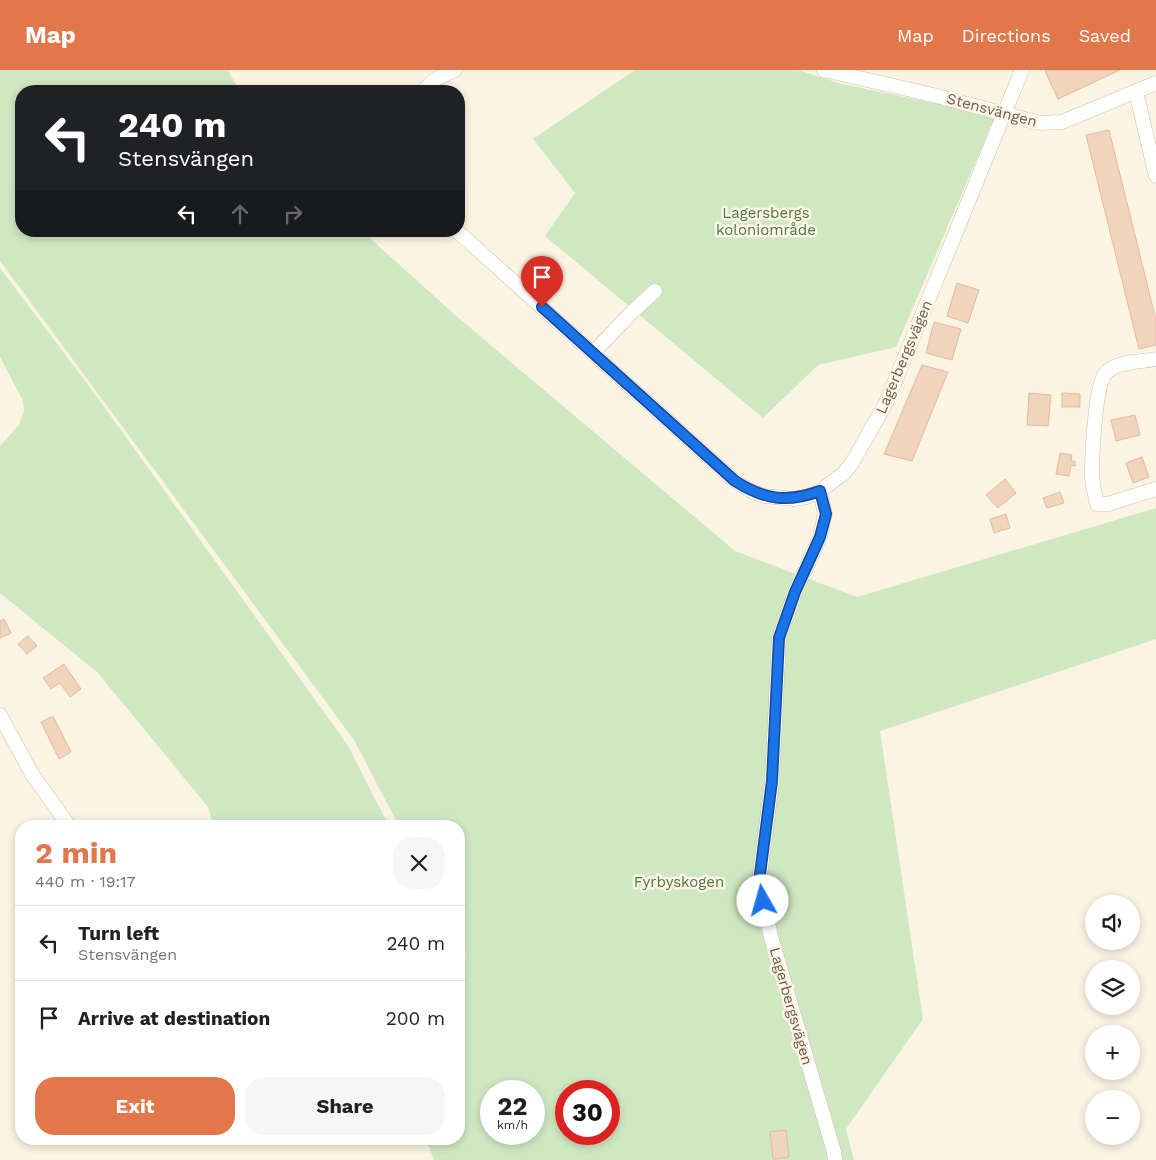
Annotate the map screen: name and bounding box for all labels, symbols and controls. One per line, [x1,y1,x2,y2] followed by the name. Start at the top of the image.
[25,21,76,49] text: Map
[897,25,934,46] text: Map
[962,25,1051,46] text: Directions
[1079,25,1131,46] text: Saved
[945,89,1039,131] street label: Stensvängen
[118,104,227,146] text: 240 m
[35,105,100,170] icon: left
[118,146,254,171] text: Stensvängen
[173,200,201,228] icon: left
[226,200,254,228] icon: ahead
[279,200,307,228] icon: right
[716,204,816,239] park label: Lagersbergs koloniområde
[521,256,563,307] pin
[528,263,556,291] icon: arrive
[872,297,936,417] street label: Lagerbergsvägen
[35,835,117,870] text: 2 min
[393,837,445,889] button: close
[35,872,135,891] text: 440 m · 19:17
[634,873,724,891] park label: Fyrbyskogen
[736,874,788,926] position arrow
[1085,895,1140,1145] map controls
[1085,895,1140,950] button: sound
[78,922,159,945] text: Turn left
[35,929,63,957] icon: left
[386,932,445,955] text: 240 m
[78,945,177,964] text: Stensvängen
[766,945,816,1067] street label: Lagerbergsvägen
[1085,960,1140,1015] button: layers
[35,1004,63,1032] icon: arrive
[78,1007,270,1030] text: Arrive at destination
[386,1007,445,1030] text: 200 m
[1085,1025,1140,1080] button: +
[35,1077,235,1135] button: Exit
[245,1077,445,1135] button: Share
[555,1080,620,1145] speed limit sign: 30
[1085,1090,1140,1145] button: −
[498,1092,527,1121] text: 22
[497,1118,528,1132] text: km/h

